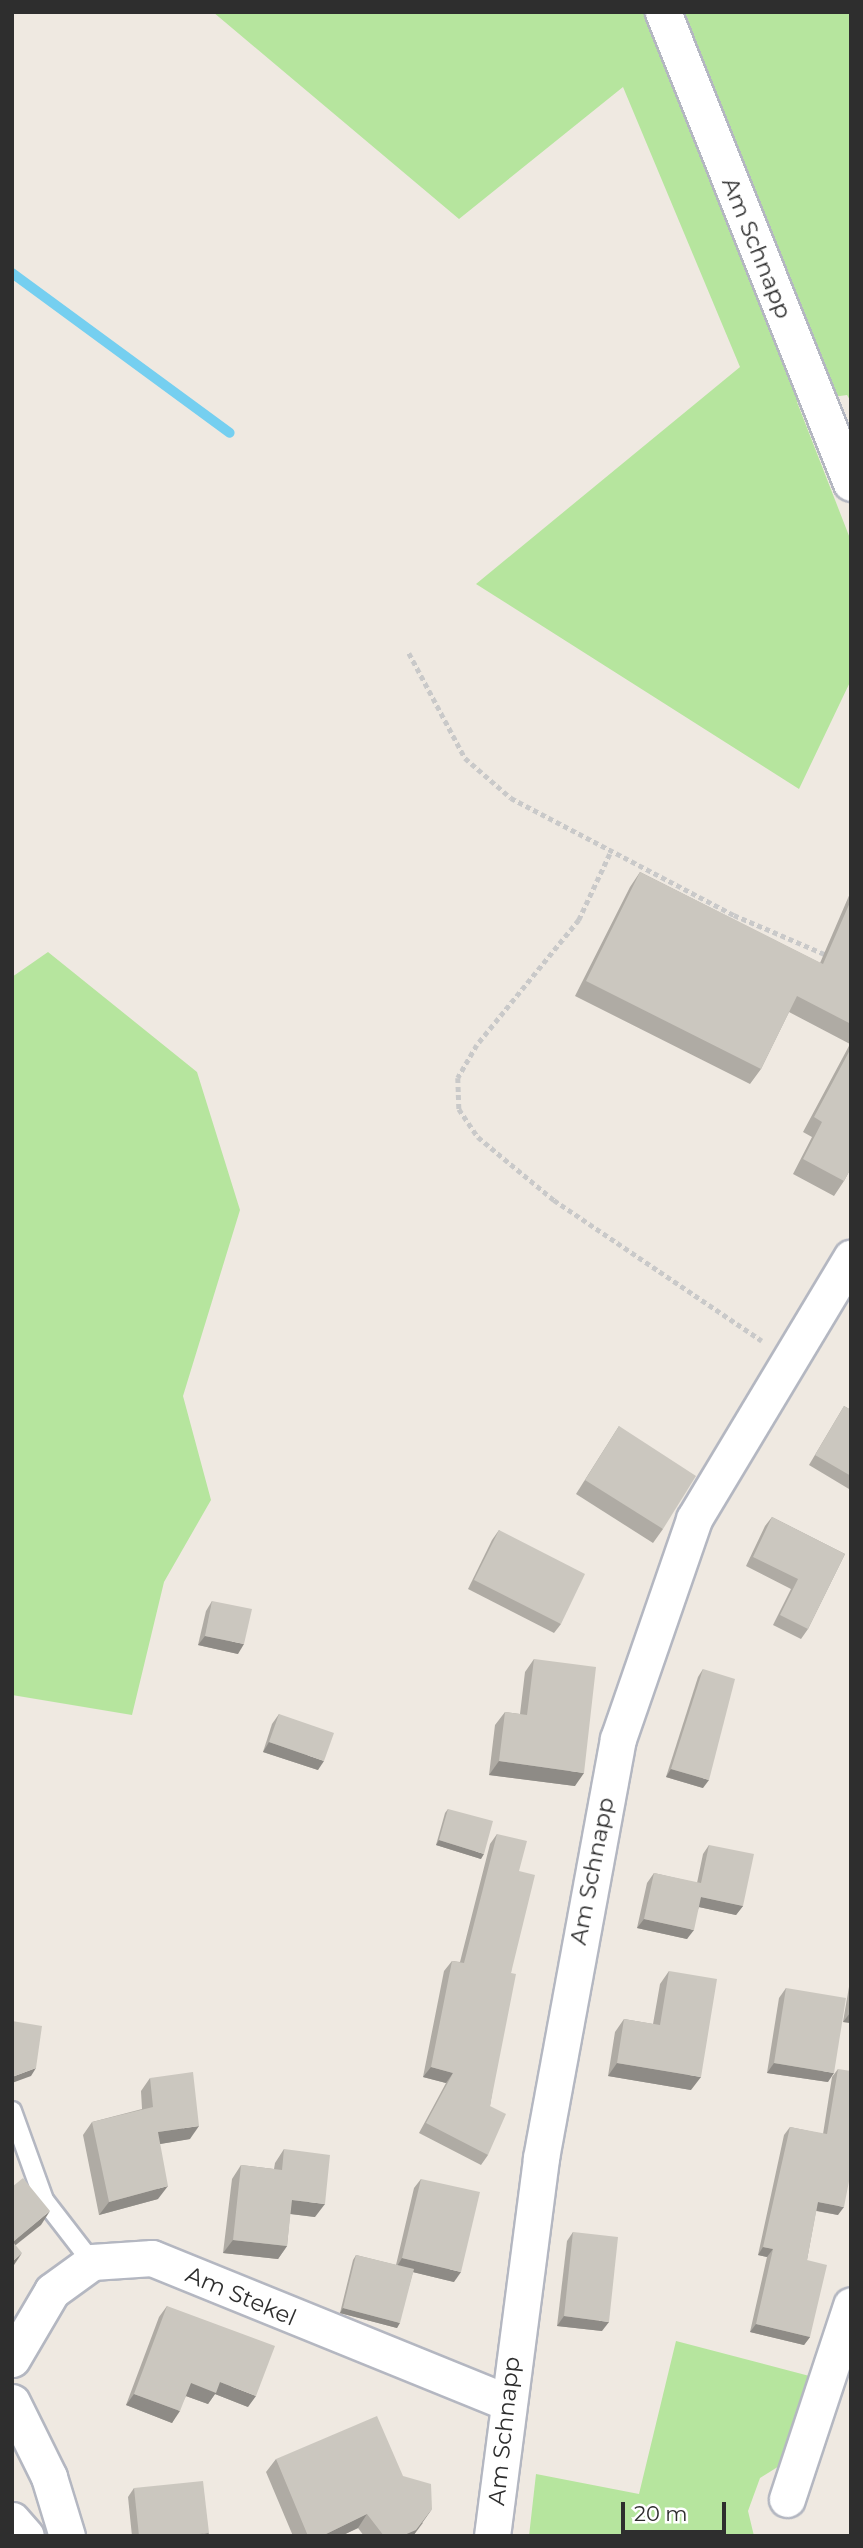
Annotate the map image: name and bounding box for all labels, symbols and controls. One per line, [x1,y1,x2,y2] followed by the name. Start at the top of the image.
[716,173,798,323] street label: Am Schnapp
[564,1795,620,1947] street label: Am Schnapp
[182,2260,300,2332] street label: Am Stekel
[482,2355,526,2507] street label: Am Schnapp
[625,2488,730,2532] scale bar
[634,2501,688,2526] text: 20 m

